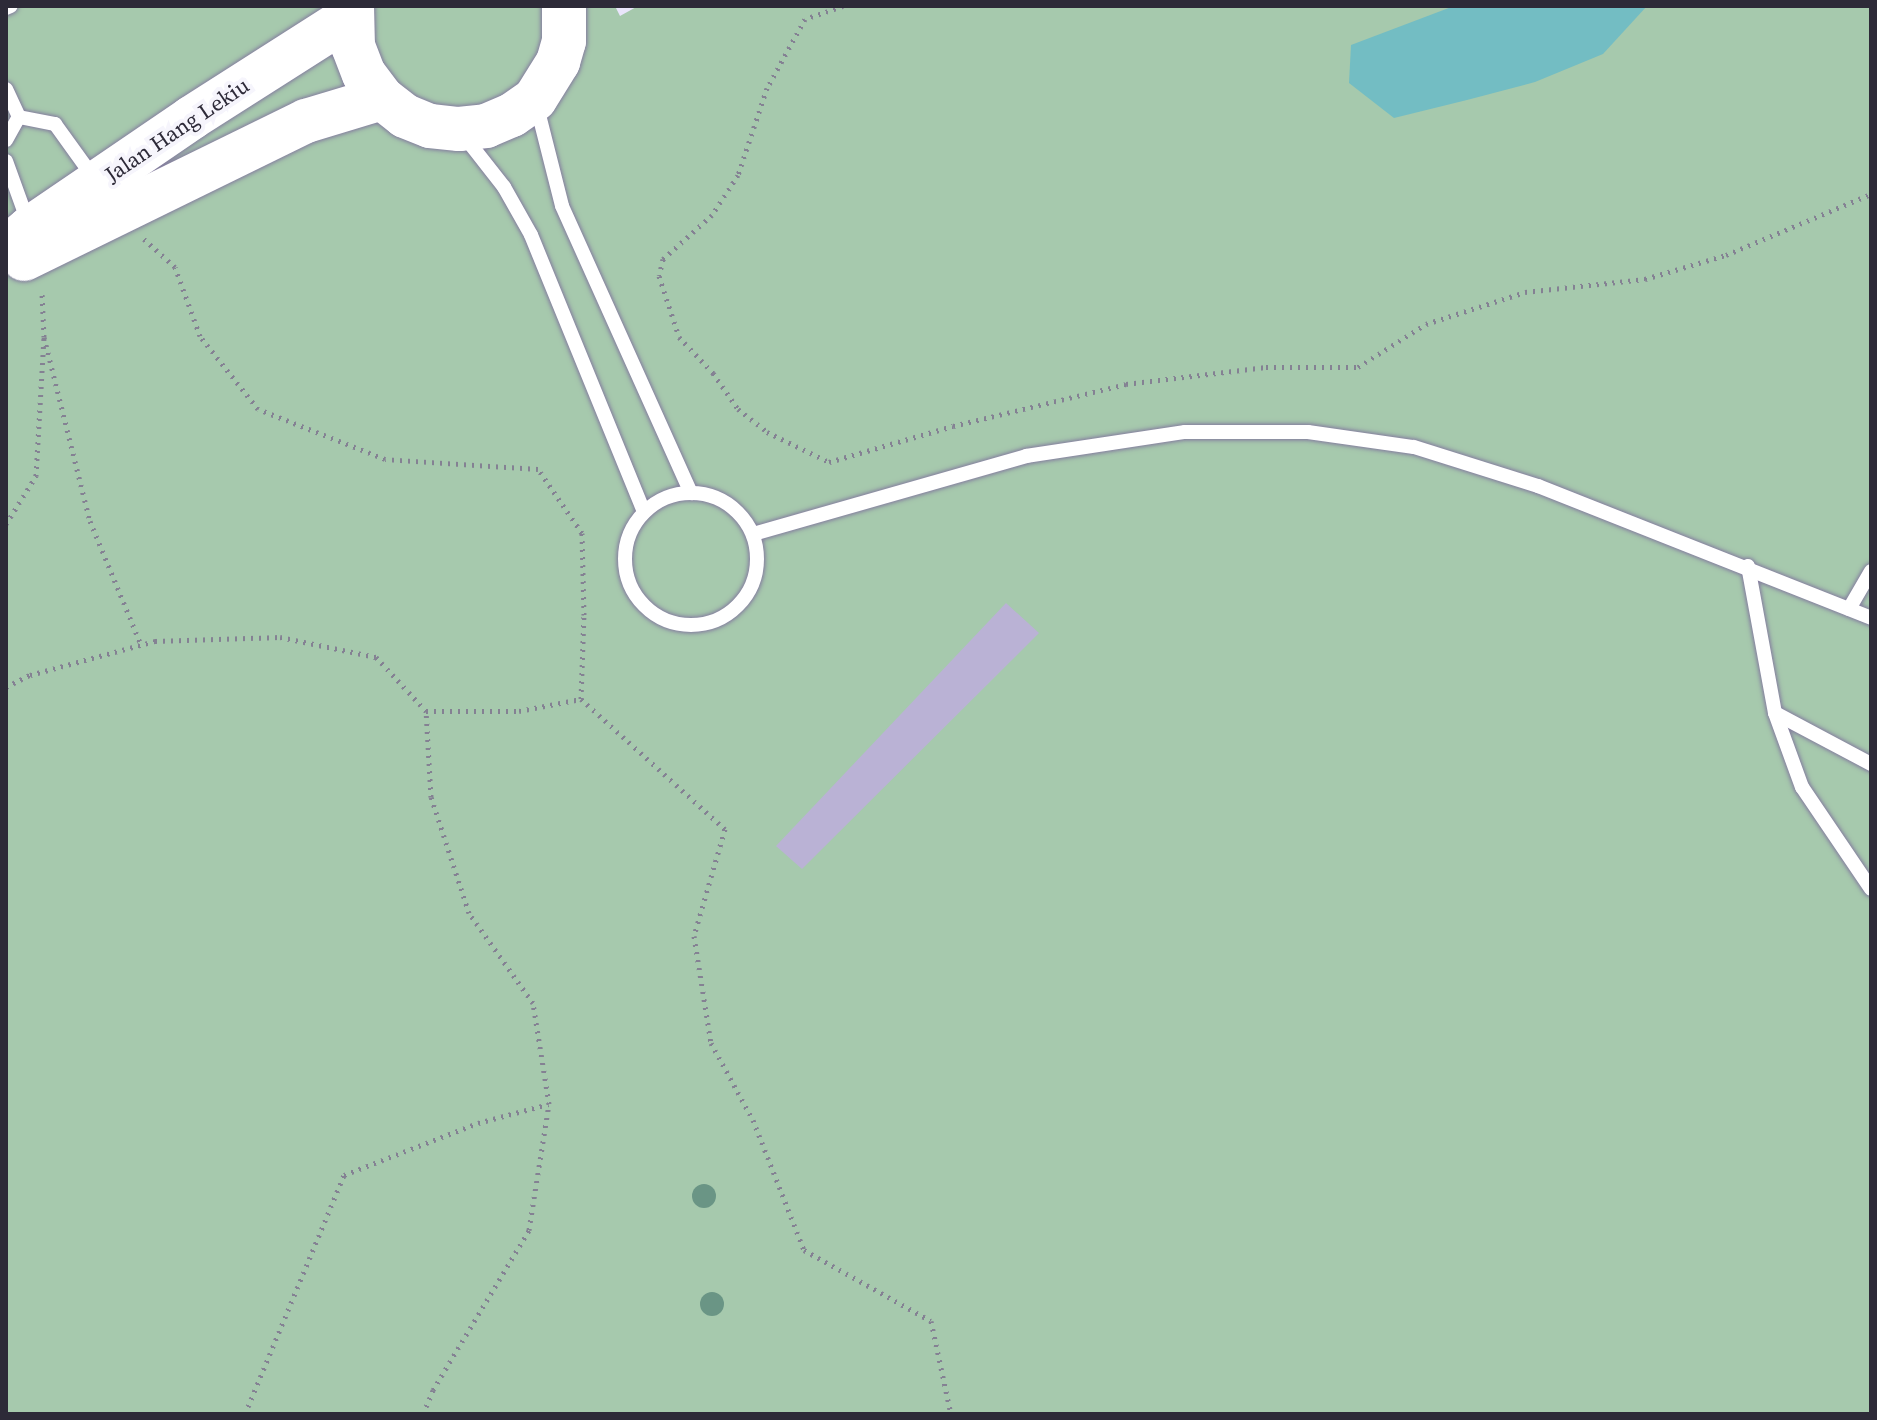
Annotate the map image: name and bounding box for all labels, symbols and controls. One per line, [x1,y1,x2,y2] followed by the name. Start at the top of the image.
[100,72,254,188] street label: Jalan Hang Lekiu

